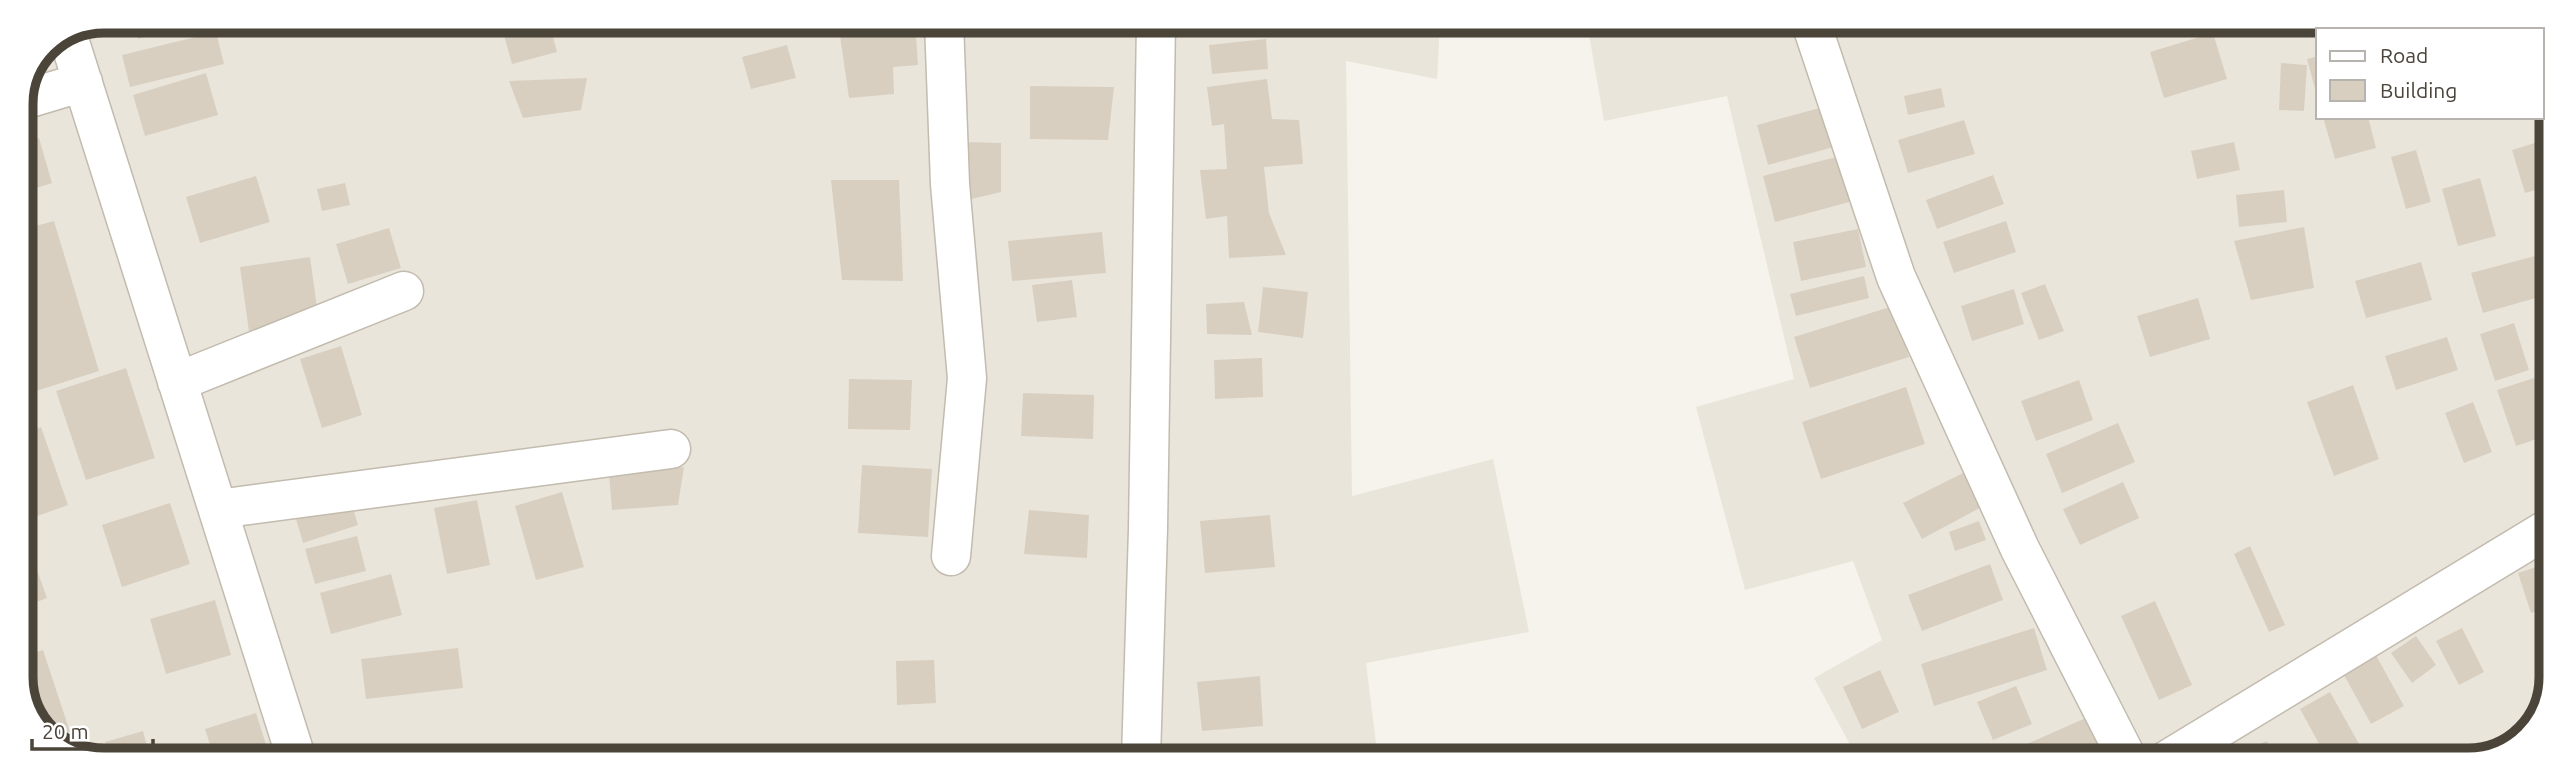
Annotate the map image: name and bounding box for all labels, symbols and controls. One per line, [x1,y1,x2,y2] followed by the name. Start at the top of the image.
[2316,28,2544,119] legend
[2380,43,2428,67] text: Road
[2380,78,2457,102] text: Building
[32,708,152,752] scale bar
[42,719,89,743] text: 20 m

